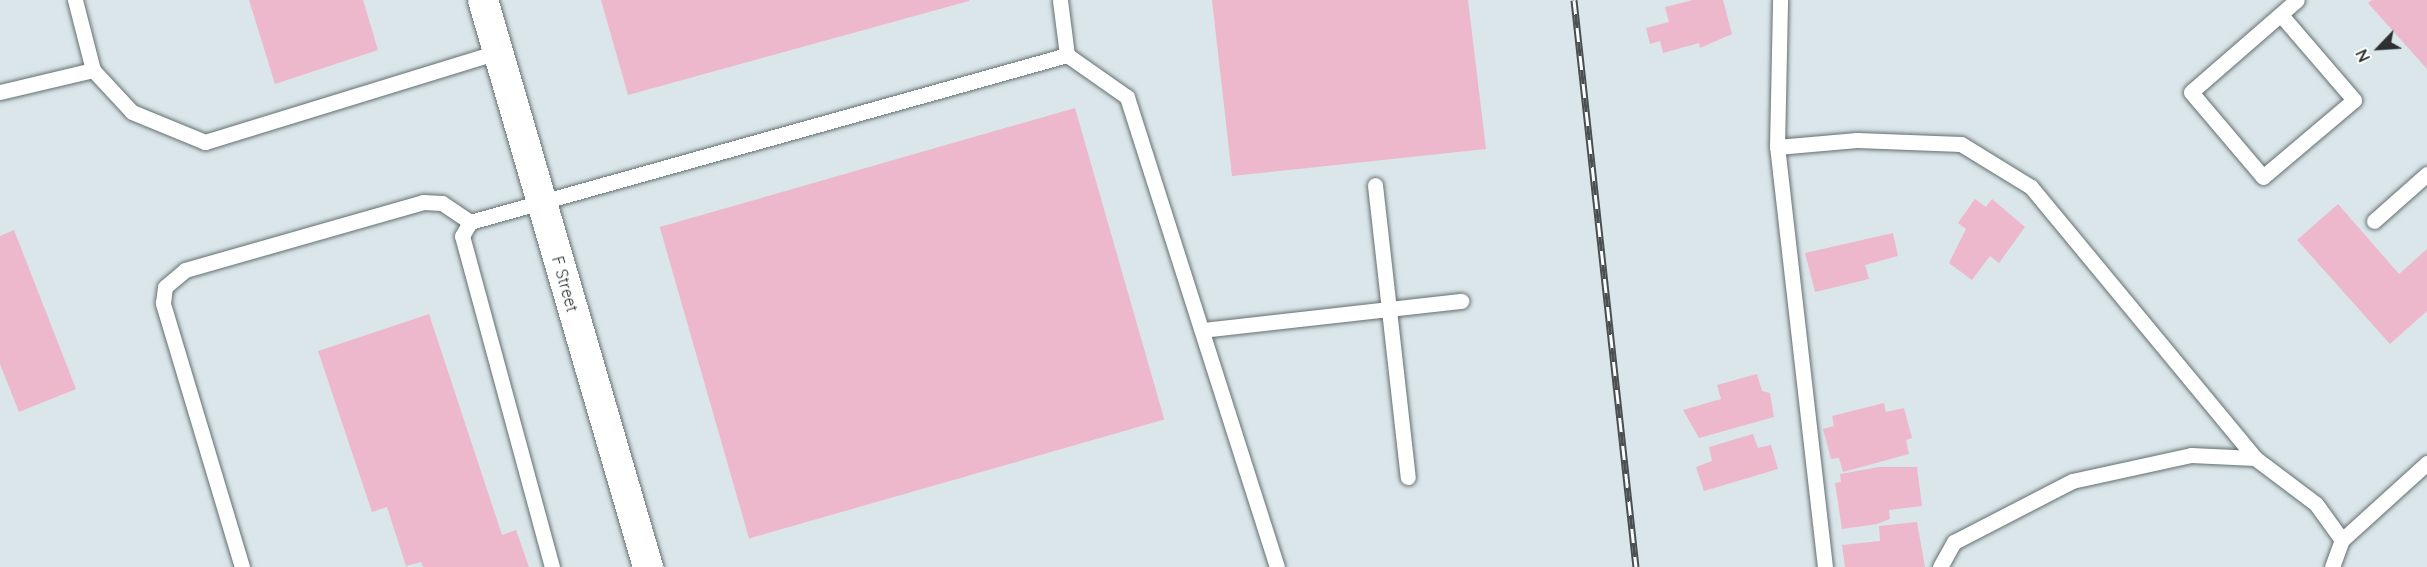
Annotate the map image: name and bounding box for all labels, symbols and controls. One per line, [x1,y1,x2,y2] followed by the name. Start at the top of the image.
[2349,18,2409,78] north arrow
[2351,46,2374,65] text: N
[548,254,582,314] street label: F Street

